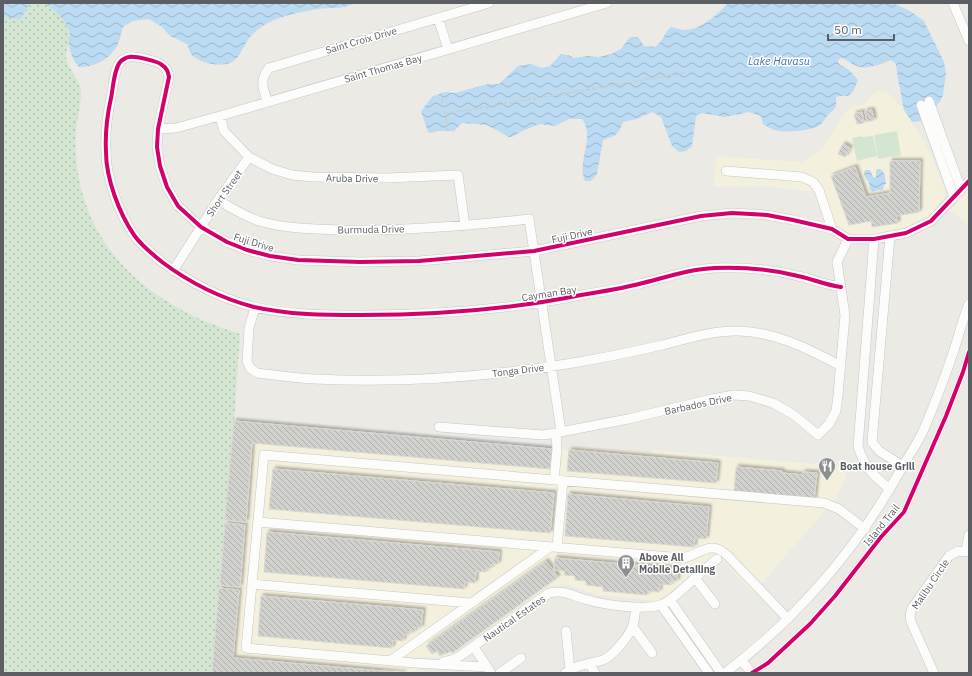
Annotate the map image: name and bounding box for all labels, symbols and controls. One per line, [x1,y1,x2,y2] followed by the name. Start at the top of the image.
[828,16,894,42] scale bar
[834,22,862,37] text: 50 m
[324,24,399,57] street label: Saint Croix Drive
[343,51,424,86] street label: Saint Thomas Bay
[748,54,810,68] water label: Lake Havasu
[204,167,246,219] street label: Short Street
[326,172,379,185] street label: Aruba Drive
[337,222,405,237] street label: Burmuda Drive
[550,225,594,246] street label: Fuji Drive
[232,230,276,255] street label: Fuji Drive
[521,283,577,304] street label: Cayman Bay
[491,361,545,380] street label: Tonga Drive
[663,391,733,418] street label: Barbados Drive
[817,456,837,481] restaurant icon: Boat house Grill
[840,460,915,473] place label: Boat house Grill
[861,501,902,549] street label: Island Trail
[639,551,716,576] place label: Above All Mobile Detailing
[616,553,636,578] building icon: Above All Mobile Detailing
[909,556,952,612] street label: Malibu Circle
[481,592,548,645] street label: Nautical Estates

